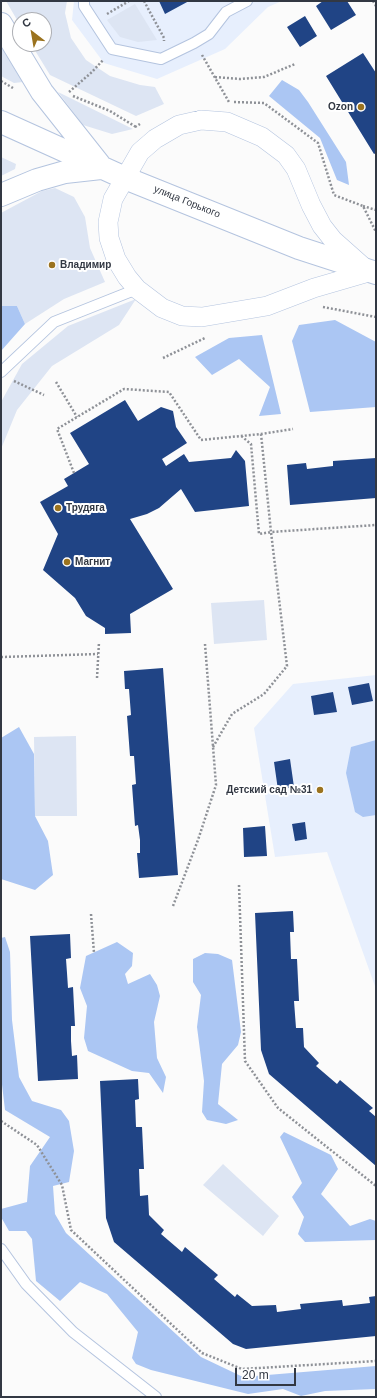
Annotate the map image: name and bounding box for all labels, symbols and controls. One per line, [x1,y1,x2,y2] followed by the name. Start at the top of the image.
[12,12,52,52] north arrow
[20,15,33,30] text: С
[328,101,353,113] place label: Ozon
[356,102,366,112] marker: Ozon
[152,183,222,221] street label: улица Горького
[60,259,111,271] place label: Владимир
[47,260,57,270] marker: Владимир
[66,502,105,514] place label: Трудяга
[53,503,63,513] marker: Трудяга
[75,556,110,568] place label: Магнит
[62,557,72,567] marker: Магнит
[226,784,312,796] place label: Детский сад №31
[315,785,325,795] marker: Детский сад №31
[237,1360,298,1386] scale bar
[242,1368,269,1382] text: 20 m

